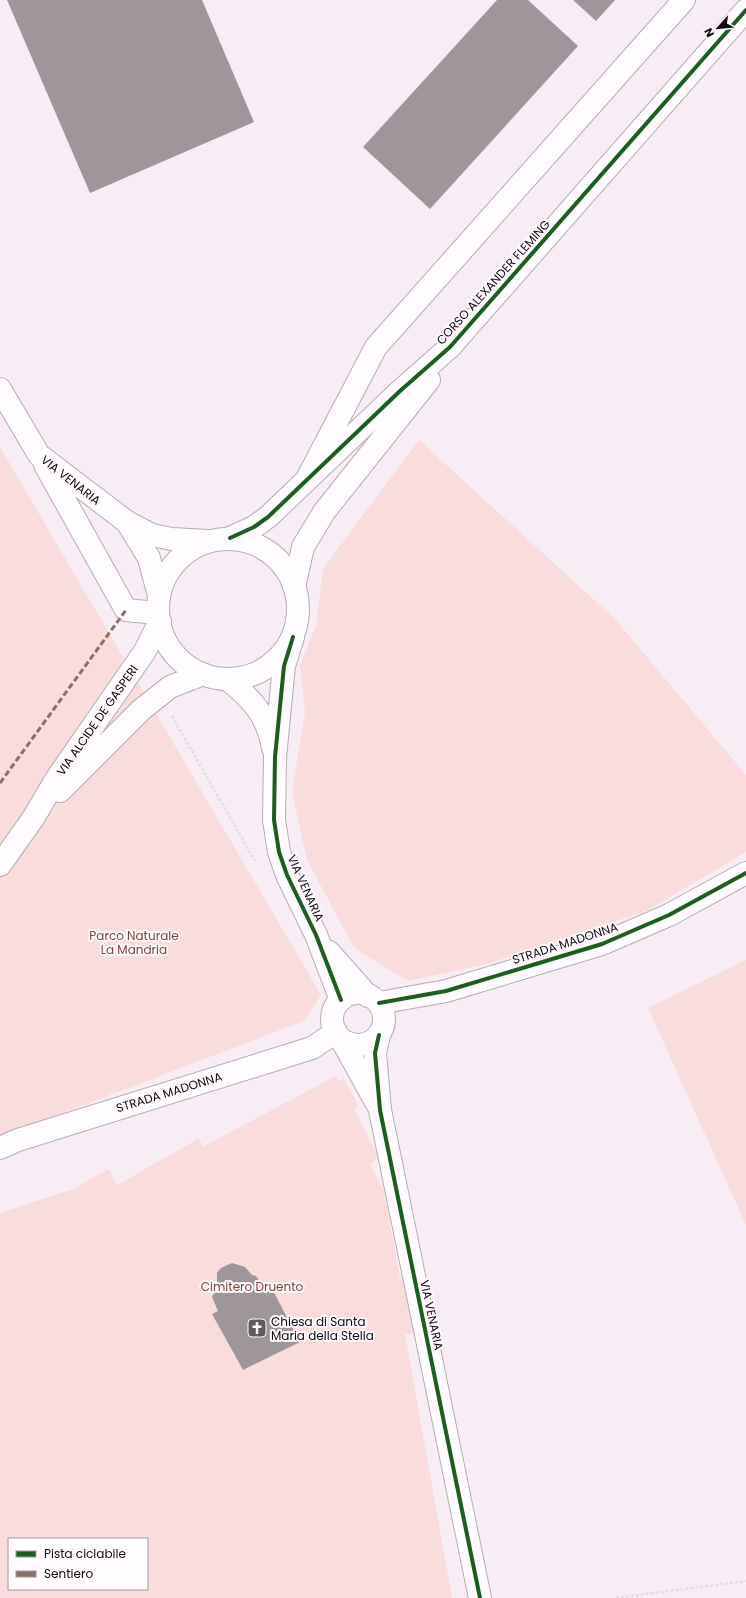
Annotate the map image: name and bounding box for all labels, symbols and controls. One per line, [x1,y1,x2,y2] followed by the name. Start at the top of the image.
[698,8,738,48] north arrow
[700,25,718,40] text: N
[432,216,554,348] street label: CORSO ALEXANDER FLEMING
[38,451,104,509] street label: VIA VENARIA
[52,661,142,779] street label: VIA ALCIDE DE GASPERI
[284,852,328,924] street label: VIA VENARIA
[510,918,620,968] street label: STRADA MADONNA
[89,927,179,958] park label: Parco Naturale La Mandria
[114,1068,224,1116] street label: STRADA MADONNA
[201,1278,304,1295] park label: Cimitero Druento
[416,1278,448,1352] street label: VIA VENARIA
[271,1313,374,1344] place label: Chiesa di Santa Maria della Stella
[246,1317,268,1339] church icon: Chiesa di Santa Maria della Stella
[8,1538,148,1590] legend
[44,1545,126,1562] text: Pista ciclabile
[44,1565,93,1582] text: Sentiero

